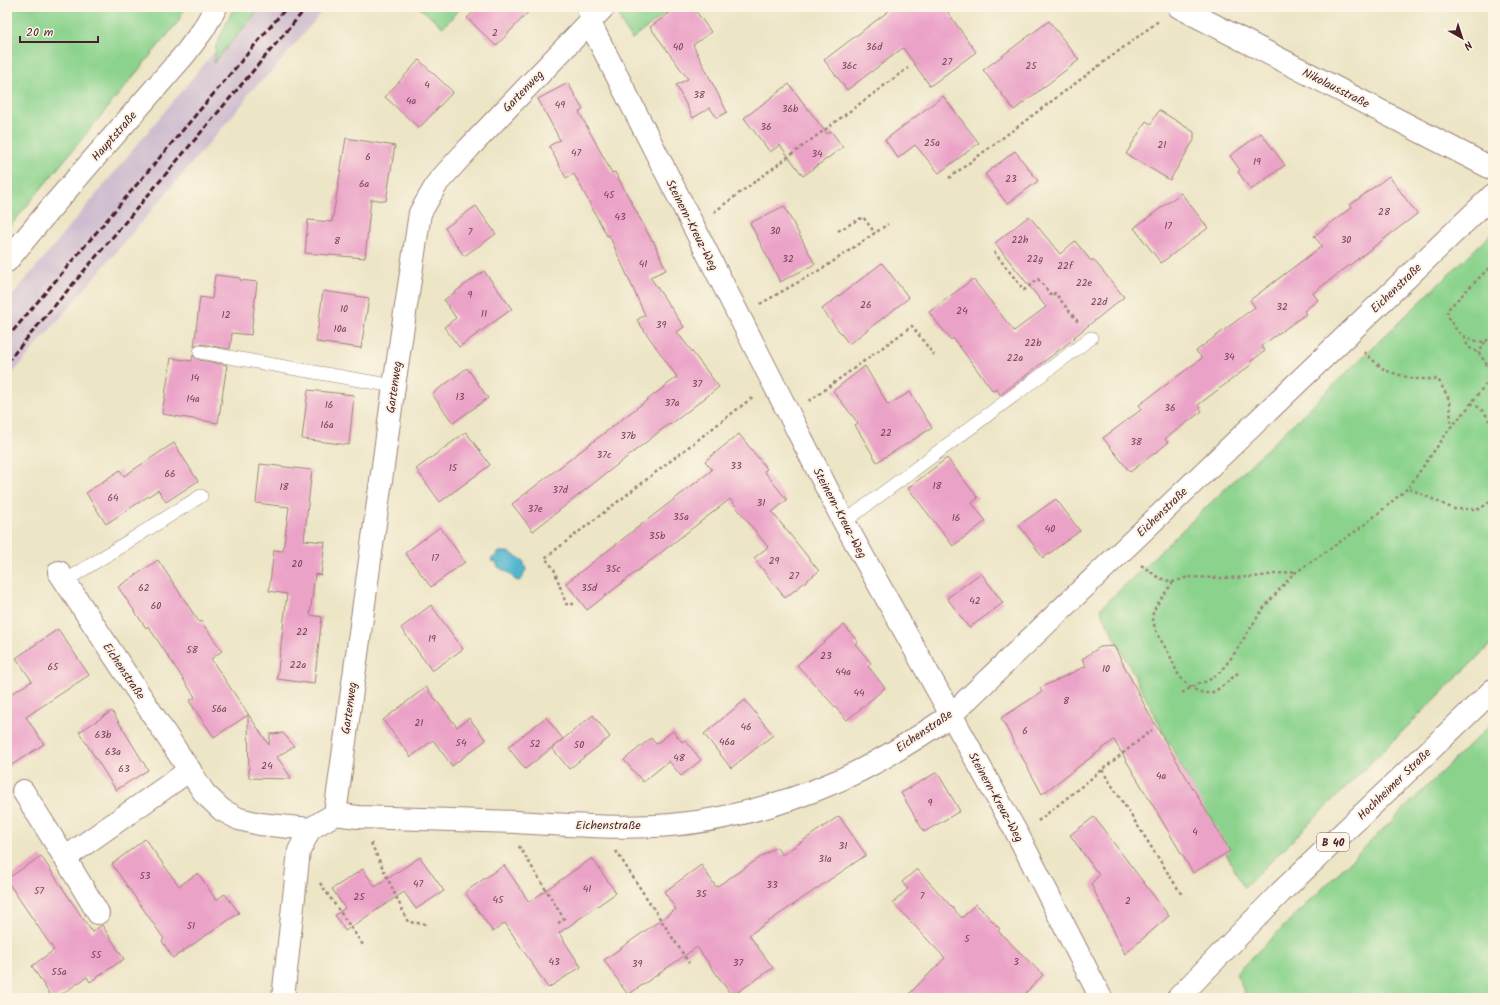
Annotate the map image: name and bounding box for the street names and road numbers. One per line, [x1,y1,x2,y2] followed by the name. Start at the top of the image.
[1299,63,1373,114] street label: Nikolausstraße
[498,66,549,117] street label: Gartenweg
[87,106,142,166] street label: Hauptstraße
[660,176,723,275] street label: Steinern-Kreuz-Weg
[1366,258,1427,318] street label: Eichenstraße
[381,359,408,414] street label: Gartenweg
[808,464,872,562] street label: Steinern-Kreuz-Weg
[1132,482,1193,542] street label: Eichenstraße
[97,639,150,704] street label: Eichenstraße
[336,680,363,735] street label: Gartenweg
[892,705,957,758] street label: Eichenstraße
[1353,744,1436,825] street label: Hochheimer Straße
[963,749,1028,846] street label: Steinern-Kreuz-Weg
[575,816,641,835] street label: Eichenstraße
[1317,833,1349,851] road number: B 40

